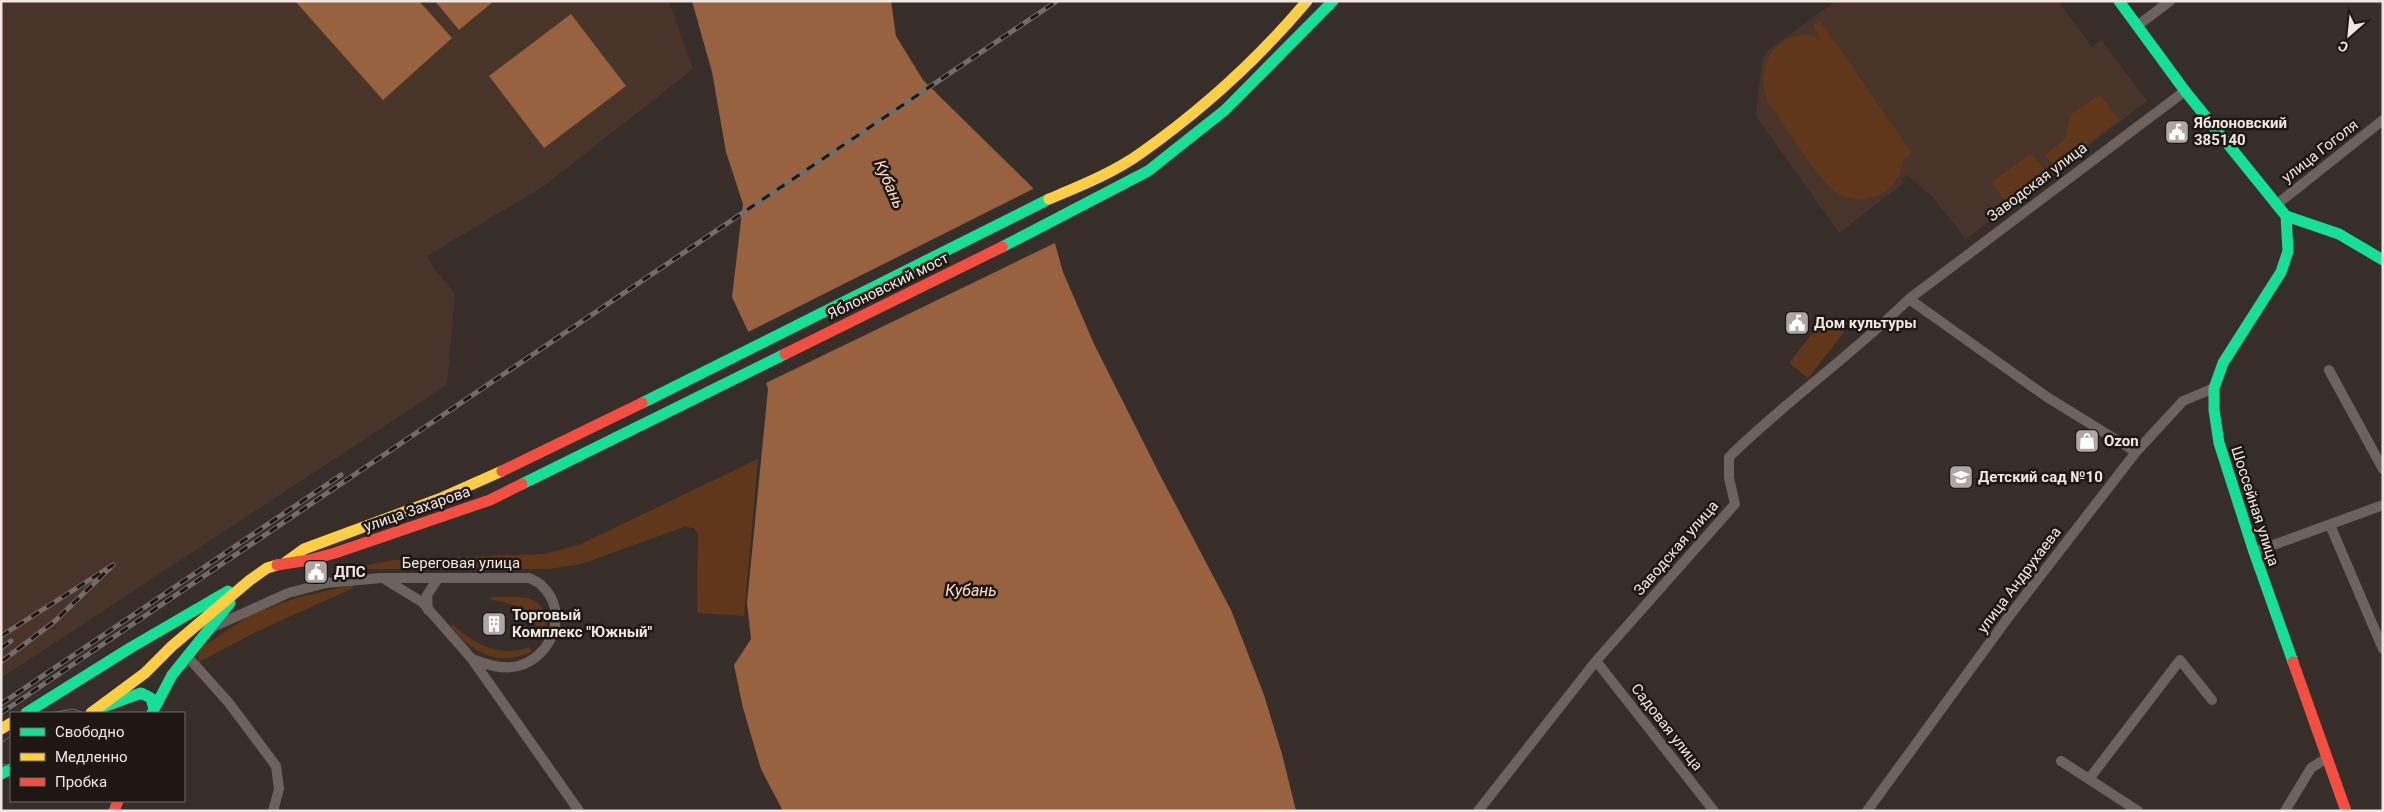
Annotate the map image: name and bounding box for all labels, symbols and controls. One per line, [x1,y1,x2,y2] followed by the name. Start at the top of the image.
[2324,10,2374,60] north arrow
[2335,37,2351,56] text: С
[2193,114,2287,149] place label: Яблоновский 385140
[2278,116,2362,186] street label: улица Гоголя
[2164,119,2190,145] public building icon: Яблоновский 385140
[1984,139,2090,225] street label: Заводская улица
[870,157,909,212] water label: Кубань
[824,249,952,323] street label: Яблоновский мост
[1784,310,1810,336] public building icon: Дом культуры
[1814,314,1917,332] place label: Дом культуры
[2074,428,2100,454] shop icon: Ozon
[2104,432,2139,450] place label: Ozon
[2227,444,2283,568] street label: Шоссейная улица
[1948,464,1974,490] school or university icon: Детский сад №10
[1978,468,2103,486] place label: Детский сад №10
[361,482,473,536] street label: улица Захарова
[1630,497,1722,599] street label: Заводская улица
[1973,523,2065,637] street label: улица Андрухаева
[402,554,520,572] street label: Береговая улица
[303,559,329,585] public building icon: ДПС
[334,563,366,581] place label: ДПС
[945,581,997,600] water label: Кубань
[512,606,653,641] place label: Торговый Комплекс "Южный"
[481,611,507,637] building icon: Торговый Комплекс "Южный"
[1627,680,1707,774] street label: Садовая улица
[10,712,185,802] legend
[55,723,124,741] text: Свободно
[55,748,128,766] text: Медленно
[55,773,107,791] text: Пробка

